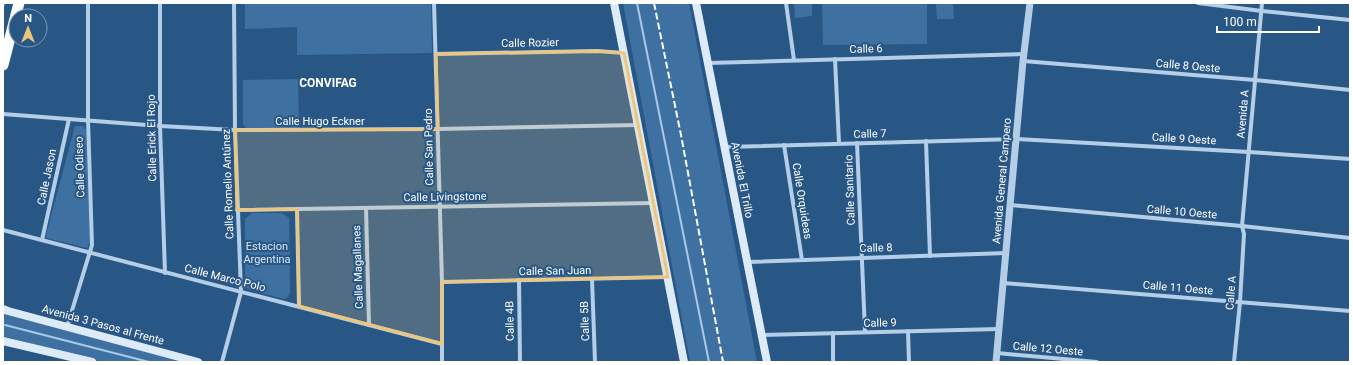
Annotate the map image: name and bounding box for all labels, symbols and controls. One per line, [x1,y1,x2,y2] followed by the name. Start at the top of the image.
[8,8,48,48] north arrow
[1217,8,1319,34] scale bar
[24,12,32,25] text: N
[1223,15,1257,29] text: 100 m
[501,36,559,50] street label: Calle Rozier
[849,42,883,56] street label: Calle 6
[1155,57,1221,75] street label: Calle 8 Oeste
[299,76,357,90] district label: CONVIFAG
[1234,88,1252,139] street label: Avenida A
[145,94,159,182] street label: Calle Erick El Rojo
[422,108,436,186] street label: Calle San Pedro
[275,115,365,128] street label: Calle Hugo Eckner
[990,117,1014,245] street label: Avenida General Campero
[853,127,887,141] street label: Calle 7
[220,128,236,239] street label: Calle Romelio Antúnez
[1151,131,1217,147] street label: Calle 9 Oeste
[72,136,88,198] street label: Calle Odiseo
[728,141,756,219] street label: Avenida El Trillo
[35,148,59,206] street label: Calle Jason
[842,155,858,225] street label: Calle Sanitario
[790,162,814,240] street label: Calle Orquideas
[403,190,487,204] street label: Calle Livingstone
[1146,202,1218,222] street label: Calle 10 Oeste
[350,225,366,309] street label: Calle Magallanes
[243,240,291,266] park label: Estacion Argentina
[859,241,893,255] street label: Calle 8
[183,262,267,294] street label: Calle Marco Polo
[519,264,591,278] street label: Calle San Juan
[1223,275,1239,311] street label: Calle A
[1142,278,1214,298] street label: Calle 11 Oeste
[503,301,517,341] street label: Calle 4B
[578,301,592,341] street label: Calle 5B
[40,302,166,348] street label: Avenida 3 Pasos al Frente
[863,316,897,330] street label: Calle 9
[1012,339,1084,359] street label: Calle 12 Oeste

